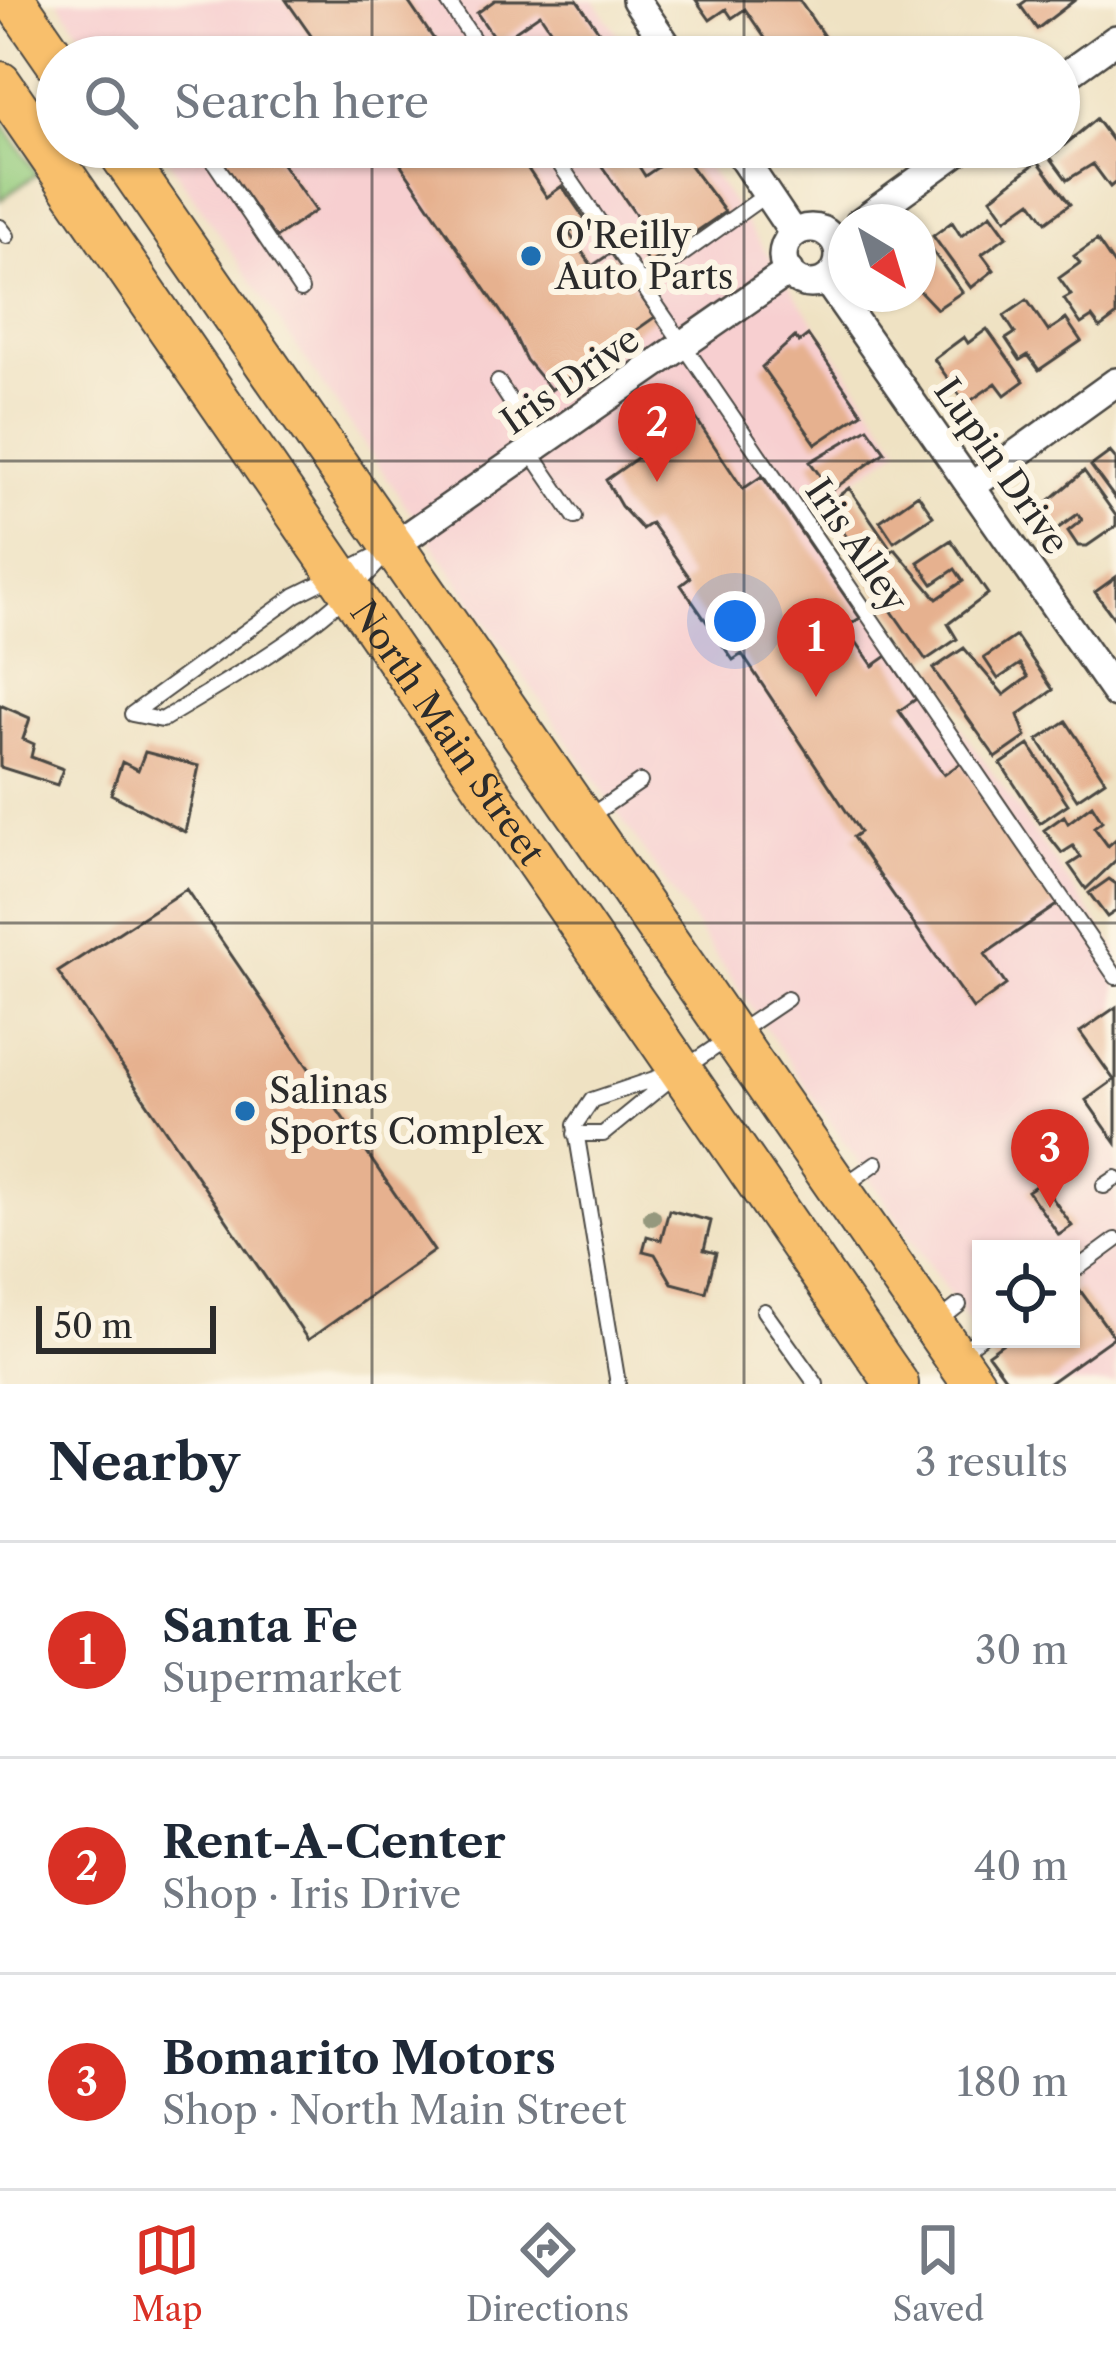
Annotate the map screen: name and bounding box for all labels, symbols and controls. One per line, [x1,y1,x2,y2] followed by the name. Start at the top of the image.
[36,36,1080,168] search box
[78,69,144,135] icon: search
[174,74,429,130] text: Search here
[828,204,936,312] north arrow
[554,213,734,298] place label: O'Reilly Auto Parts
[518,243,544,269] marker: O'Reilly Auto Parts
[492,317,648,443] street label: Iris Drive
[925,370,1079,562] street label: Lupin Drive
[618,383,696,482] pin: 2
[797,470,918,621] street label: Iris Alley
[705,591,765,651] your location
[341,592,554,873] street label: North Main Street
[777,598,855,697] pin: 1
[269,1068,544,1153] place label: Salinas Sports Complex
[232,1098,258,1124] marker: Salinas Sports Complex
[1011,1109,1089,1208] pin: 3
[972,1240,1080,1348] map controls
[972,1240,1080,1348] button: locate
[36,1300,216,1353] scale bar
[54,1306,132,1347] text: 50 m
[48,1431,240,1493] text: Nearby
[915,1438,1068,1486] text: 3 results
[162,1598,358,1654] text: Santa Fe
[78,1626,96,1674] text: 1
[975,1626,1068,1674] text: 30 m
[162,1654,402,1702] text: Supermarket
[162,1814,505,1870] text: Rent-A-Center
[75,1842,99,1890] text: 2
[974,1842,1068,1890] text: 40 m
[162,1870,461,1918] text: Shop · Iris Drive
[162,2030,556,2086] text: Bomarito Motors
[76,2058,98,2106] text: 3
[957,2058,1068,2106] text: 180 m
[162,2086,626,2134] text: Shop · North Main Street
[132,2217,203,2330] tab: Map
[466,2217,629,2330] tab: Directions
[893,2217,984,2330] tab: Saved

